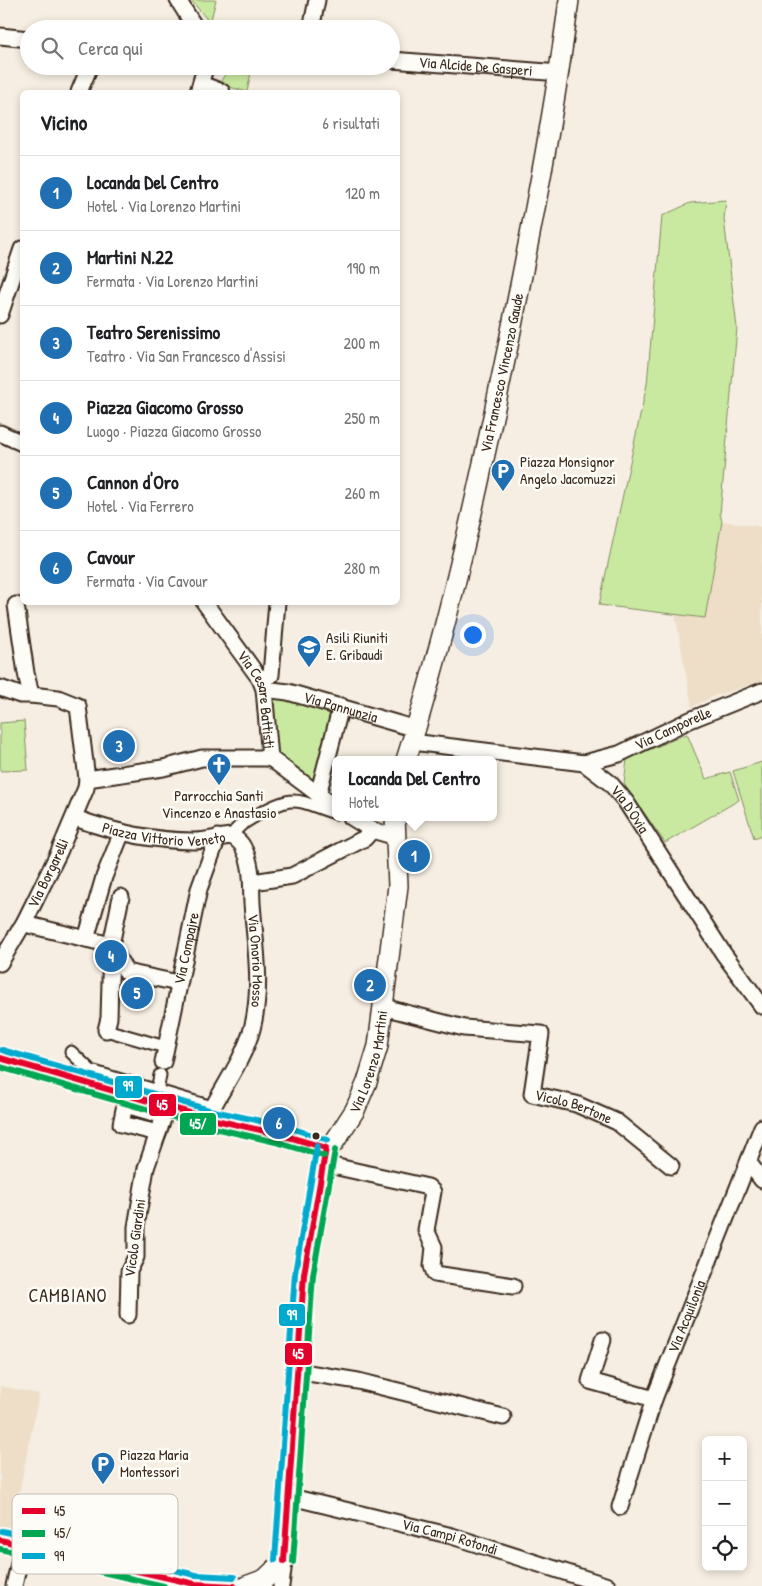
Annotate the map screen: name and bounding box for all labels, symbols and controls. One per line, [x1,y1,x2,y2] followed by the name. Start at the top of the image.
[20,20,400,75] search box
[38,34,66,62] icon: search
[78,35,143,61] text: Cerca qui
[418,51,533,81] street label: Via Alcide De Gasperi
[40,108,87,137] text: Vicino
[323,112,380,134] text: 6 risultati
[87,169,218,195] text: Locanda Del Centro
[53,182,59,204] text: 1
[345,182,380,204] text: 120 m
[87,195,241,217] text: Hotel · Via Lorenzo Martini
[87,244,173,270] text: Martini N.22
[52,257,60,279] text: 2
[347,257,380,279] text: 190 m
[87,270,259,292] text: Fermata · Via Lorenzo Martini
[475,291,528,454] street label: Via Francesco Vincenzo Gaude
[87,319,220,345] text: Teatro Serenissimo
[52,332,60,354] text: 3
[344,332,380,354] text: 200 m
[87,345,286,367] text: Teatro · Via San Francesco d'Assisi
[87,394,243,420] text: Piazza Giacomo Grosso
[53,407,59,429] text: 4
[344,407,380,429] text: 250 m
[87,420,261,442] text: Luogo · Piazza Giacomo Grosso
[520,451,616,489] place label: Piazza Monsignor Angelo Jacomuzzi
[490,458,516,492] parking icon: Piazza Monsignor Angelo Jacomuzzi
[87,469,179,495] text: Cannon d'Oro
[53,482,59,504] text: 5
[344,482,380,504] text: 260 m
[87,495,194,517] text: Hotel · Via Ferrero
[87,544,135,570] text: Cavour
[53,557,59,579] text: 6
[344,557,380,579] text: 280 m
[87,570,208,592] text: Fermata · Via Cavour
[460,622,486,648] your location
[326,627,388,665] place label: Asili Riuniti E. Gribaudi
[296,634,322,668] school or university icon: Asili Riuniti E. Gribaudi
[232,646,280,750] street label: Via Cesare Battisti
[301,686,380,727] street label: Via Pannunzia
[631,701,714,755] street label: Via Camporelle
[103,727,135,765] pin: 3
[206,752,232,786] church icon: Parrocchia Santi Vincenzo e Anastasio
[332,756,497,821] popup
[349,765,480,791] text: Locanda Del Centro
[606,780,654,837] street label: Via D'Ovia
[162,785,276,823] place label: Parrocchia Santi Vincenzo e Anastasio
[349,791,379,813] text: Hotel
[100,817,227,851] street label: Piazza Vittorio Veneto
[22,835,73,911] street label: Via Borgarelli
[398,837,430,875] pin: 1
[168,910,204,986] street label: Via Compajre
[243,913,269,1008] street label: Via Onorio Mosso
[95,937,127,975] pin: 4
[354,966,386,1004] pin: 2
[121,974,153,1012] pin: 5
[344,1009,392,1117] street label: Via Lorenzo Martini
[114,1075,143,1099] line badge: 99
[123,1076,134,1095] text: 99
[533,1084,616,1129] street label: Vicolo Bertone
[148,1093,177,1117] line badge: 45
[156,1095,168,1114] text: 45
[263,1104,295,1142] pin: 6
[179,1112,217,1136] line badge: 45/
[189,1114,207,1133] text: 45/
[311,1131,321,1141] unlabelled marker
[119,1197,150,1278] street label: Vicolo Giardini
[662,1277,710,1356] street label: Via Acquilonia
[28,1283,108,1308] district label: CAMBIANO
[278,1303,306,1327] line badge: 99
[287,1305,298,1324] text: 99
[284,1342,313,1366] line badge: 45
[292,1344,304,1363] text: 45
[702,1436,747,1571] map controls
[702,1436,747,1481] button: +
[120,1444,189,1482] place label: Piazza Maria Montessori
[90,1451,116,1485] parking icon: Piazza Maria Montessori
[702,1481,747,1526] button: −
[12,1494,178,1574] legend
[54,1501,65,1520] text: 45
[400,1513,501,1560] street label: Via Campi Rotondi
[54,1523,71,1542] text: 45/
[702,1526,747,1571] button: locate
[54,1546,64,1565] text: 99

